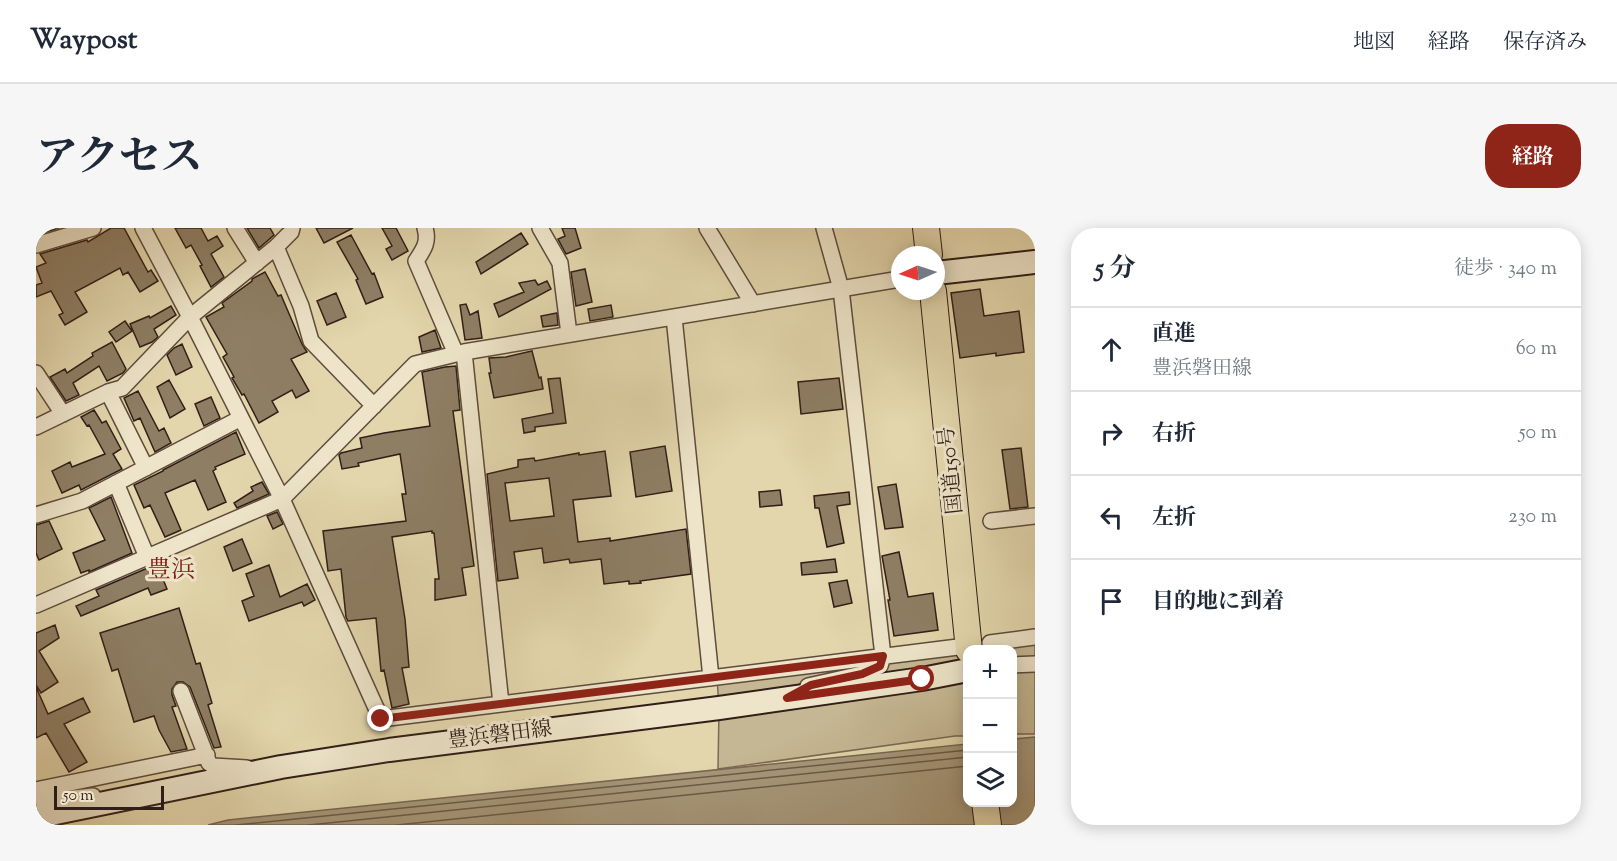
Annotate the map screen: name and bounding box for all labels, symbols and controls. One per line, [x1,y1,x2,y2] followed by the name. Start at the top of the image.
[30,21,137,61] text: Waypost
[1353,28,1395,58] text: 地図
[1428,28,1470,58] text: 経路
[1503,28,1587,58] text: 保存済み
[1485,124,1581,188] button: 経路
[36,130,203,190] text: アクセス
[891,246,945,300] north arrow
[1095,251,1135,288] text: 5 分
[1454,255,1557,284] text: 徒歩 · 340 m
[1152,319,1196,351] text: 直進
[1095,333,1128,366] icon: ahead
[1516,335,1557,364] text: 60 m
[1152,355,1252,384] text: 豊浜磐田線
[1095,417,1128,450] icon: right
[1152,419,1196,451] text: 右折
[1519,419,1557,448] text: 50 m
[932,424,972,516] street label: 国道150号
[1095,501,1128,534] icon: left
[1152,503,1196,535] text: 左折
[1508,503,1557,532] text: 230 m
[147,554,195,588] district label: 豊浜
[1095,585,1128,618] icon: arrive
[1152,587,1284,619] text: 目的地に到着
[963,645,1017,807] map controls
[963,645,1017,699] button: +
[908,665,934,691] route start
[963,699,1017,753] button: −
[367,705,393,731] route end
[446,715,554,757] street label: 豊浜磐田線
[963,753,1017,807] button: layers
[54,783,164,810] scale bar
[63,785,94,808] text: 50 m

